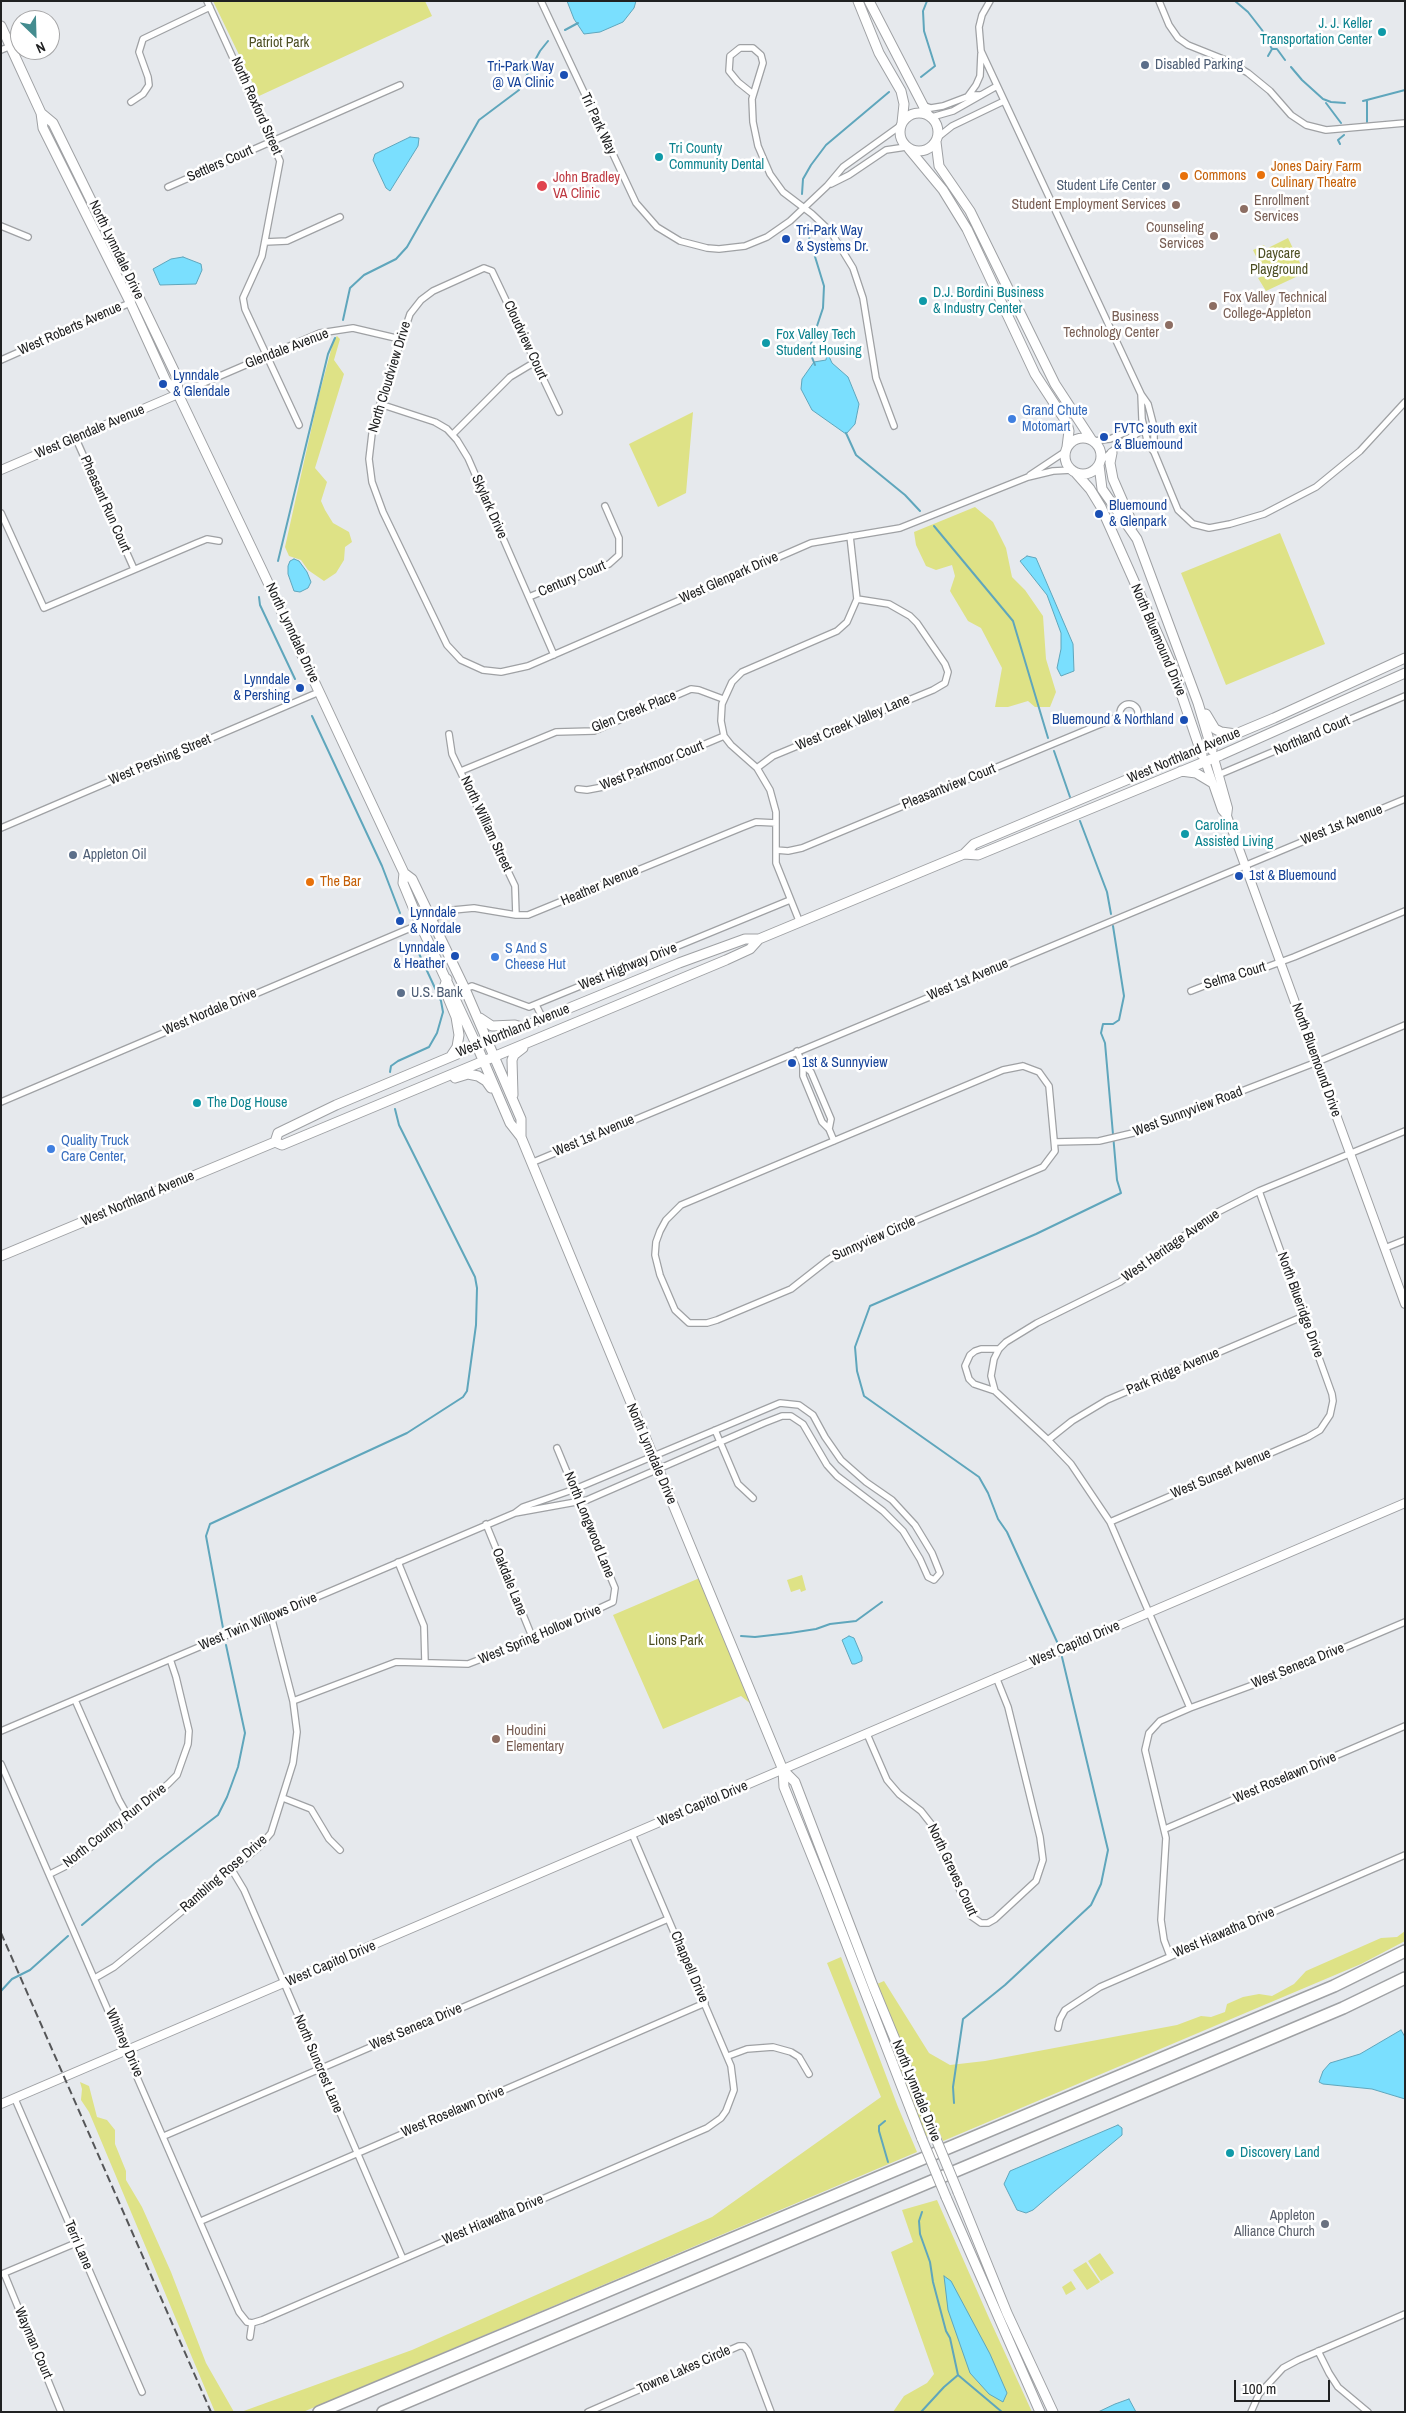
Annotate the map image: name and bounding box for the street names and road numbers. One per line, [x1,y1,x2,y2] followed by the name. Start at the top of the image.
[227,54,285,158] street label: North Rexford Street
[576,90,620,158] street label: Tri Park Way
[185,142,255,186] street label: Settlers Court
[85,198,147,302] street label: North Lynndale Drive
[499,298,551,382] street label: Cloudview Court
[16,299,124,359] street label: West Roberts Avenue
[365,319,415,435] street label: North Cloudview Drive
[243,325,331,373] street label: Glendale Avenue
[33,401,147,463] street label: West Glendale Avenue
[76,453,134,555] street label: Pheasant Run Court
[467,472,511,542] street label: Skylark Drive
[677,549,781,607] street label: West Glenpark Drive
[536,557,608,601] street label: Century Court
[262,580,322,686] street label: North Lynndale Drive
[1127,582,1189,698] street label: North Bluemound Drive
[589,687,679,737] street label: Glen Creek Place
[794,691,912,755] street label: West Creek Valley Lane
[1271,712,1353,760] street label: Northland Court
[1125,725,1243,787] street label: West Northland Avenue
[107,731,213,789] street label: West Pershing Street
[598,738,706,794] street label: West Parkmoor Court
[900,761,998,813] street label: Pleasantview Court
[457,774,515,874] street label: North William Street
[1299,801,1385,849] street label: West 1st Avenue
[559,862,641,910] street label: Heather Avenue
[576,940,680,994] street label: West Highway Drive
[925,955,1011,1005] street label: West 1st Avenue
[1202,959,1268,993] street label: Selma Court
[161,985,259,1039] street label: West Nordale Drive
[454,1001,572,1061] street label: West Northland Avenue
[1288,1001,1344,1119] street label: North Bluemound Drive
[1131,1083,1245,1141] street label: West Sunnyview Road
[551,1111,637,1161] street label: West 1st Avenue
[79,1168,197,1230] street label: West Northland Avenue
[1119,1206,1223,1286] street label: West Heritage Avenue
[830,1213,918,1265] street label: Sunnyview Circle
[1273,1250,1327,1360] street label: North Blueridge Drive
[1124,1345,1222,1399] street label: Park Ridge Avenue
[622,1401,680,1507] street label: North Lynndale Drive
[1169,1445,1273,1503] street label: West Sunset Avenue
[560,1469,618,1581] street label: North Longwood Lane
[488,1546,530,1618] street label: Oakdale Lane
[196,1590,320,1654] street label: West Twin Willows Drive
[476,1602,604,1668] street label: West Spring Hollow Drive
[1027,1617,1123,1671] street label: West Capitol Drive
[1249,1640,1347,1692] street label: West Seneca Drive
[1231,1749,1339,1807] street label: West Roselawn Drive
[655,1777,751,1831] street label: West Capitol Drive
[60,1780,170,1872] street label: North Country Run Drive
[923,1821,981,1919] street label: North Greves Court
[177,1832,271,1916] street label: Rambling Rose Drive
[1171,1904,1277,1962] street label: West Hiawatha Drive
[666,1929,712,2005] street label: Chappell Drive
[283,1937,379,1991] street label: West Capitol Drive
[367,2000,465,2054] street label: West Seneca Drive
[102,2006,146,2080] street label: Whitney Drive
[290,2012,346,2116] street label: North Suncrest Lane
[888,2038,944,2144] street label: North Lynndale Drive
[399,2083,507,2141] street label: West Roselawn Drive
[440,2191,546,2249] street label: West Hiawatha Drive
[60,2218,96,2272] street label: Terri Lane
[10,2305,56,2381] street label: Wayman Court
[635,2342,733,2398] street label: Towne Lakes Circle

